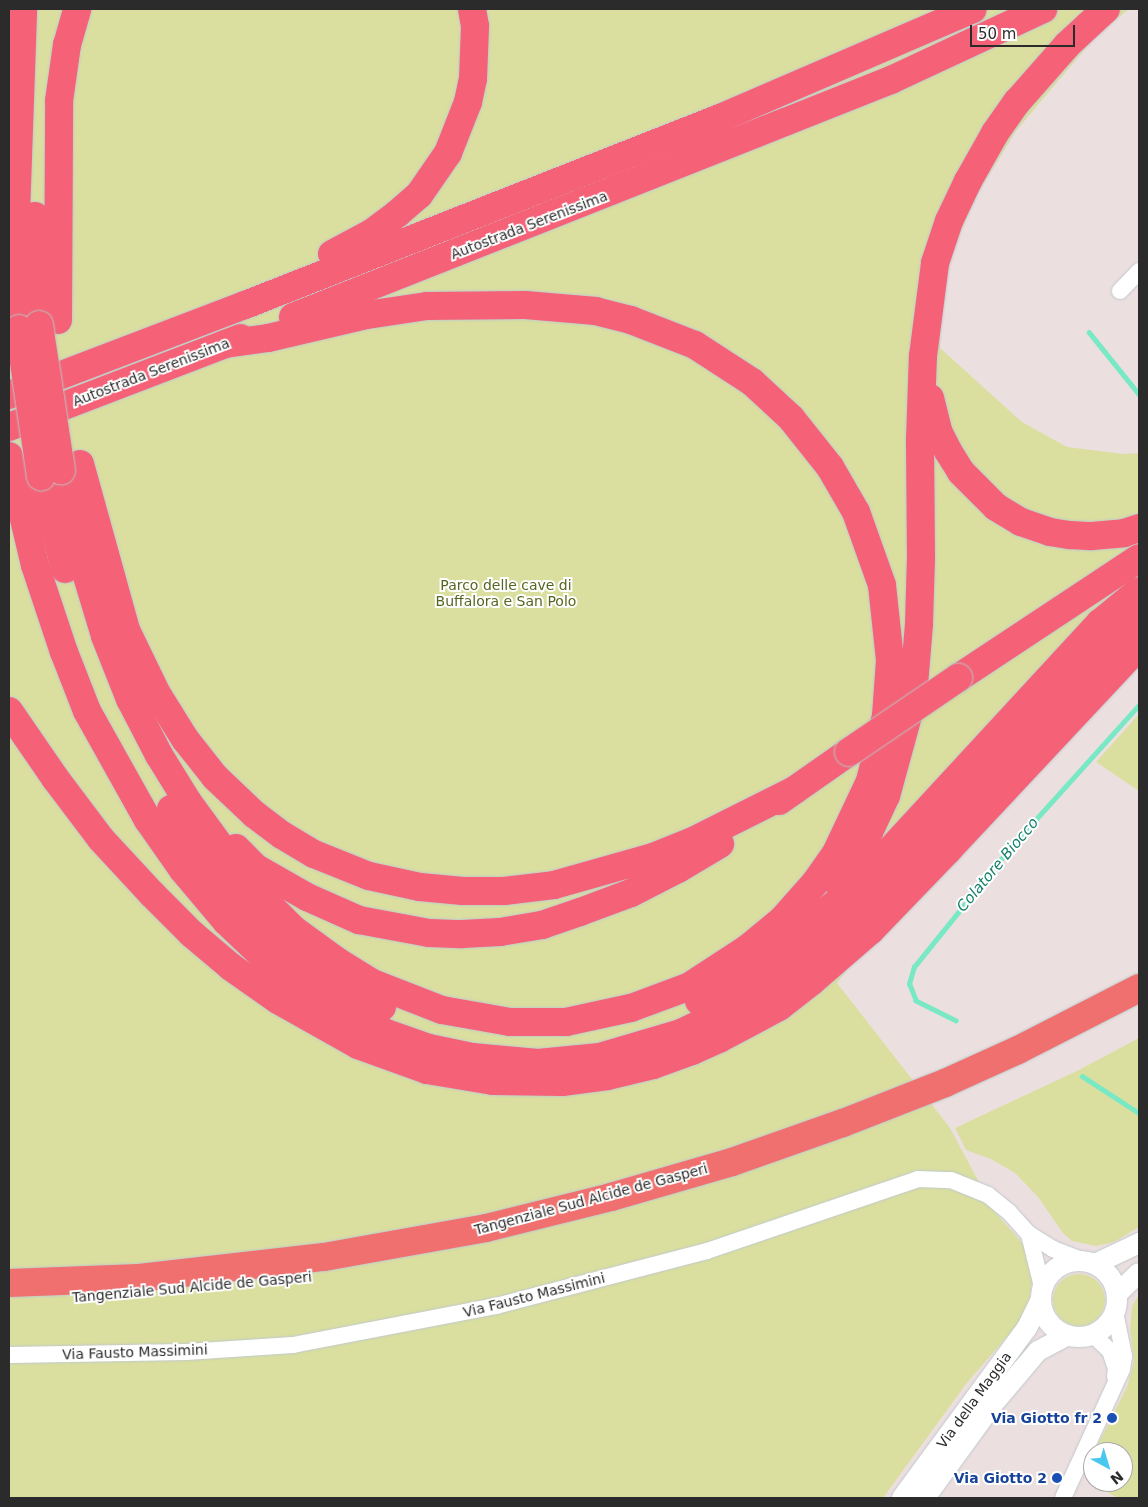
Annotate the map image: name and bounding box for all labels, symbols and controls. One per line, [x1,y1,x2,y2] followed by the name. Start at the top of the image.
[973,15,1078,47] scale bar
[978,25,1016,43] text: 50 m
[448,187,610,263] street label: Autostrada Serenissima
[70,334,232,410] street label: Autostrada Serenissima
[436,577,576,610] park label: Parco delle cave di Buffalora e San Polo
[953,814,1043,916] water label: Colatore Biocco
[473,1160,709,1238] street label: Tangenziale Sud Alcide de Gasperi
[71,1268,313,1306] street label: Tangenziale Sud Alcide de Gasperi
[461,1269,607,1321] street label: Via Fausto Massimini
[62,1341,208,1363] street label: Via Fausto Massimini
[933,1348,1015,1452] street label: Via della Maggia
[991,1410,1102,1426] place label: Via Giotto fr 2
[1106,1412,1118,1424] marker: Via Giotto fr 2
[1083,1442,1133,1492] north arrow
[1107,1468,1126,1488] text: N
[954,1470,1047,1486] place label: Via Giotto 2
[1051,1472,1063,1484] marker: Via Giotto 2

